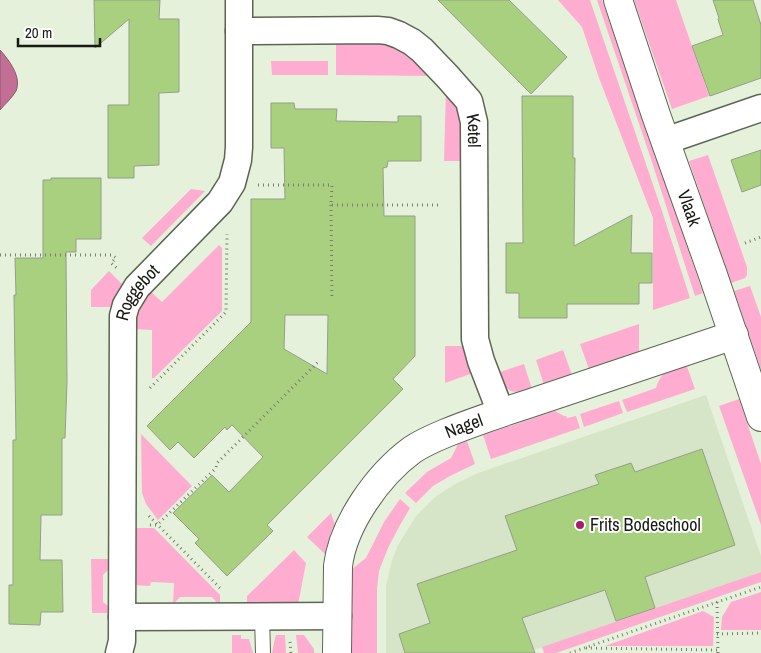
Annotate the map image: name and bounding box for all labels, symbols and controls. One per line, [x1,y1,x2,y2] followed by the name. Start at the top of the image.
[18,15,100,47] scale bar
[25,22,52,43] text: 20 m
[460,111,487,148] street label: Ketel
[672,186,708,230] street label: Vlaak
[109,258,165,323] street label: Roggebot
[441,407,486,444] street label: Nagel
[590,512,701,537] place label: Frits Bodeschool
[574,519,586,531] marker: Frits Bodeschool

